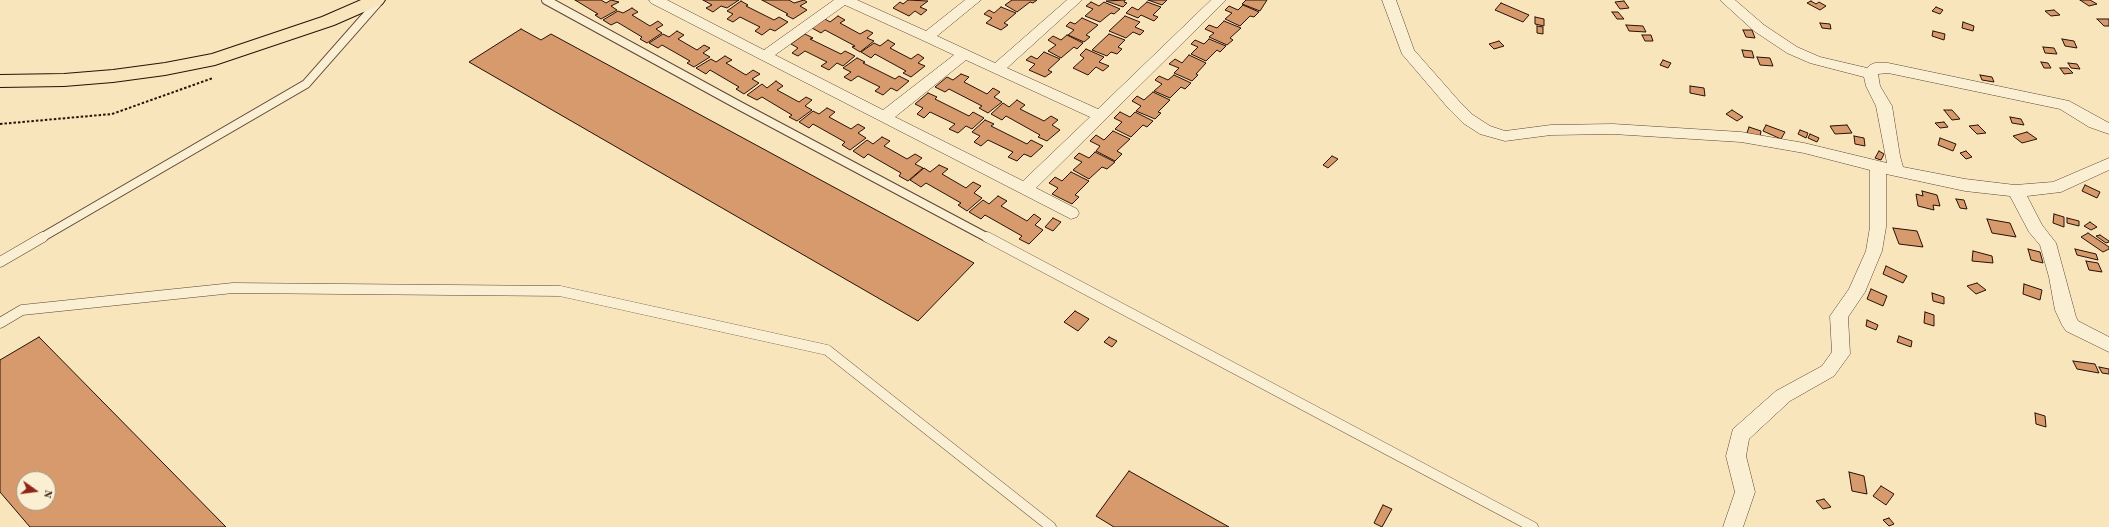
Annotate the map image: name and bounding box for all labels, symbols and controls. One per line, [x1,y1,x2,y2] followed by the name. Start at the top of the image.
[16,471,56,511] north arrow
[41,488,54,499] text: N

